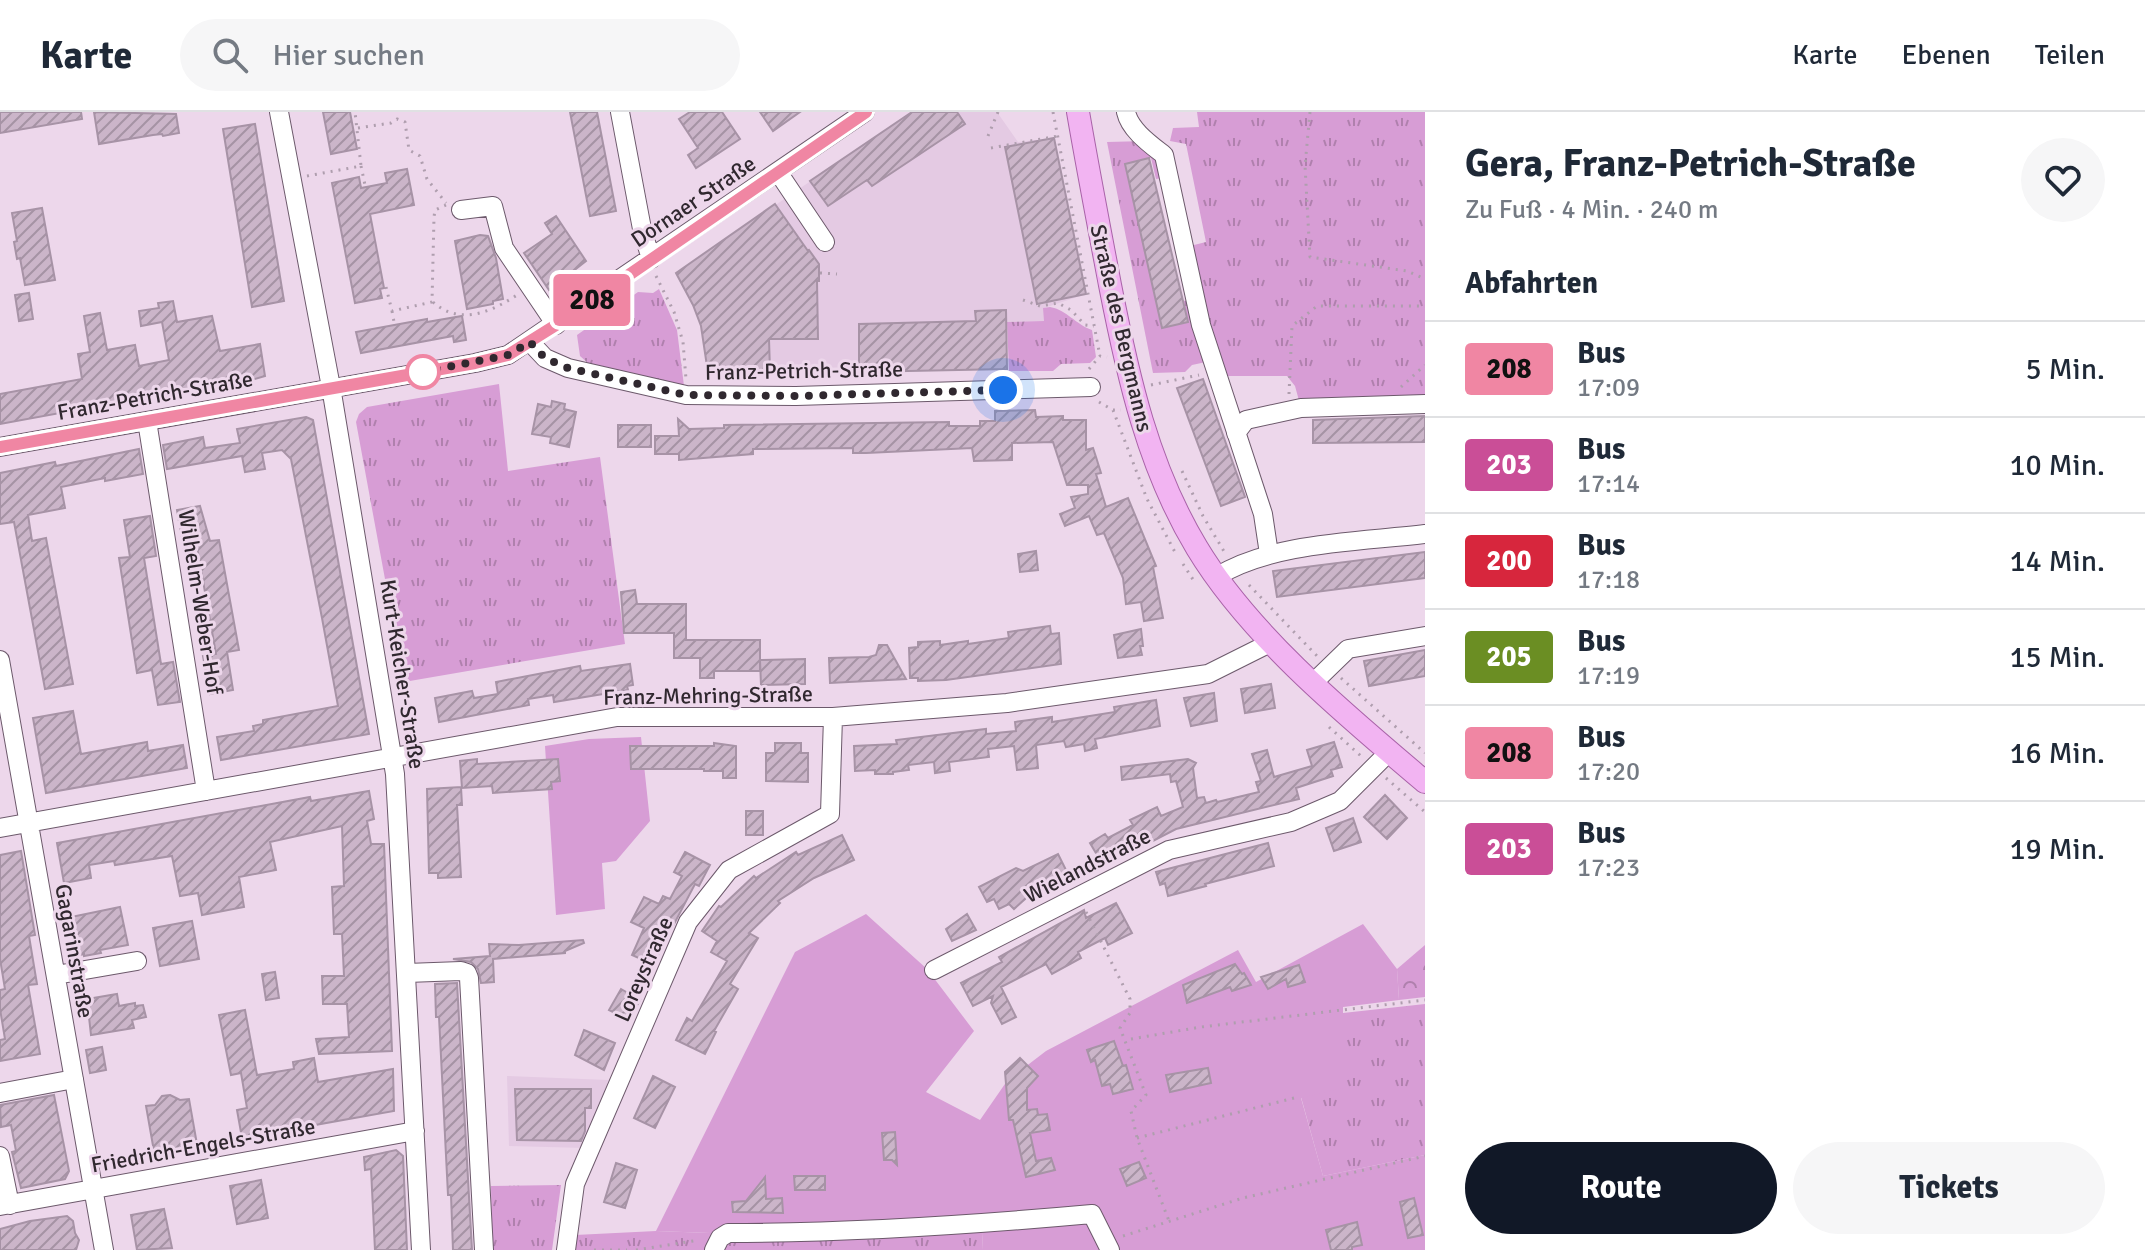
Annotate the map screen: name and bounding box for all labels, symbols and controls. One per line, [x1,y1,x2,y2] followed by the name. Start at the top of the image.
[180,19,740,91] search box
[40,32,132,79] text: Karte
[208,33,252,77] icon: search
[272,37,425,74] text: Hier suchen
[1792,38,1858,72] text: Karte
[1902,38,1991,72] text: Ebenen
[2035,38,2105,72] text: Teilen
[2021,138,2105,222] button: heart
[1465,140,1916,187] text: Gera, Franz-Petrich-Straße
[626,150,761,253] street label: Dornaer Straße
[1465,194,1718,226] text: Zu Fuß · 4 Min. · 240 m
[1085,222,1159,434] street label: Straße des Bergmanns
[1465,265,1598,302] text: Abfahrten
[546,274,638,326] line badge: 208
[569,283,615,317] text: 208
[1577,335,1625,372] text: Bus
[2026,351,2105,388] text: 5 Min.
[1486,352,1532,386] text: 208
[406,355,440,389] unlabelled marker
[705,355,903,386] street label: Franz-Petrich-Straße
[55,365,255,426] street label: Franz-Petrich-Straße
[983,370,1023,410] your location
[1577,372,1640,404] text: 17:09
[1577,431,1625,468] text: Bus
[2009,447,2105,484] text: 10 Min.
[1486,448,1532,482] text: 203
[1577,468,1640,500] text: 17:14
[173,508,229,698] street label: Wilhelm-Weber-Hof
[1577,527,1625,564] text: Bus
[2009,543,2105,580] text: 14 Min.
[1486,544,1532,578] text: 200
[1577,564,1640,596] text: 17:18
[374,577,431,771] street label: Kurt-Keicher-Straße
[1577,623,1625,660] text: Bus
[2009,639,2105,676] text: 15 Min.
[1486,640,1532,674] text: 205
[1577,660,1640,692] text: 17:19
[603,680,813,711] street label: Franz-Mehring-Straße
[1577,719,1625,756] text: Bus
[2009,735,2105,772] text: 16 Min.
[1486,736,1532,770] text: 208
[1577,756,1640,788] text: 17:20
[1577,815,1625,852] text: Bus
[1020,822,1155,909] street label: Wielandstraße
[2009,831,2105,868] text: 19 Min.
[1486,832,1532,866] text: 203
[1577,852,1640,884] text: 17:23
[49,882,100,1020] street label: Gagarinstraße
[608,912,679,1026] street label: Loreystraße
[89,1112,317,1179] street label: Friedrich-Engels-Straße
[1465,1142,1777,1234] button: Route
[1793,1142,2105,1234] button: Tickets

